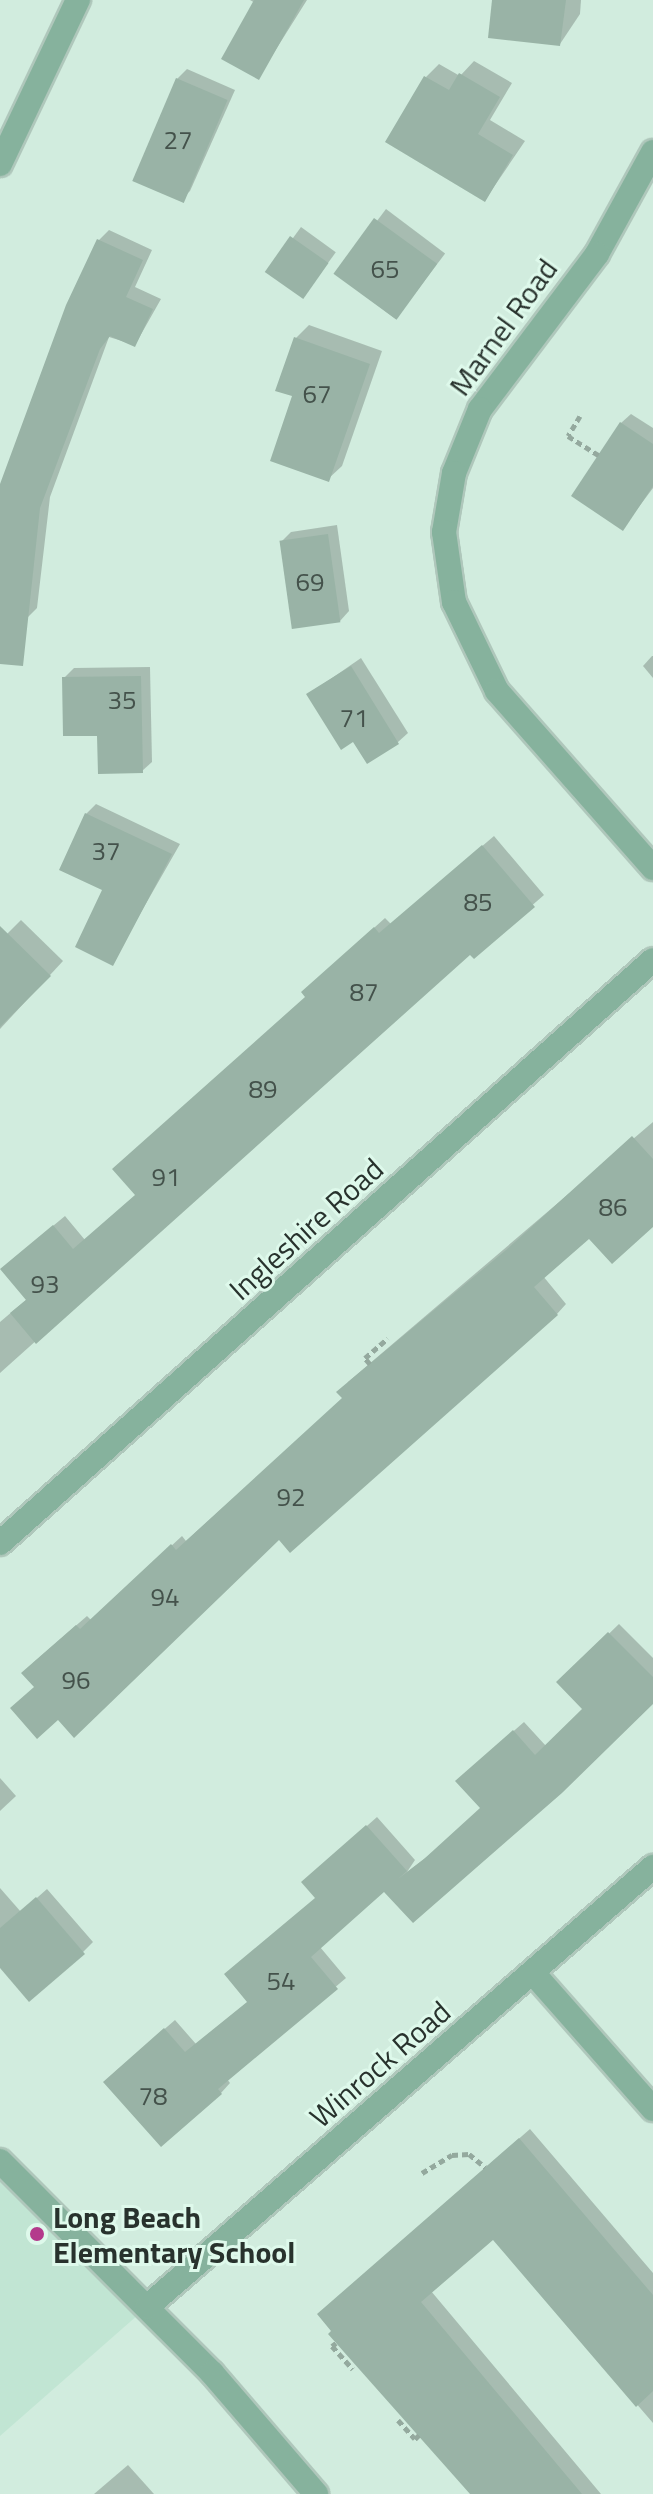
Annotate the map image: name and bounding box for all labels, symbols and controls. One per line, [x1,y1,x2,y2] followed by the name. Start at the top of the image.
[163,124,193,156] house number: 27
[441,252,565,402] street label: Marnel Road
[370,253,400,285] house number: 65
[302,378,332,410] house number: 67
[295,566,325,598] house number: 69
[107,684,137,716] house number: 35
[339,702,369,734] house number: 71
[91,835,121,867] house number: 37
[463,886,493,918] house number: 85
[349,976,379,1008] house number: 87
[248,1073,278,1105] house number: 89
[222,1151,390,1307] street label: Ingleshire Road
[151,1161,181,1193] house number: 91
[598,1191,628,1223] house number: 86
[30,1268,60,1300] house number: 93
[276,1481,306,1513] house number: 92
[150,1581,180,1613] house number: 94
[61,1664,91,1696] house number: 96
[266,1965,296,1997] house number: 54
[302,1993,458,2135] street label: Winrock Road
[138,2080,168,2112] house number: 78
[53,2199,295,2270] place label: Long Beach Elementary School
[28,2225,46,2243] marker: Long Beach Elementary School

